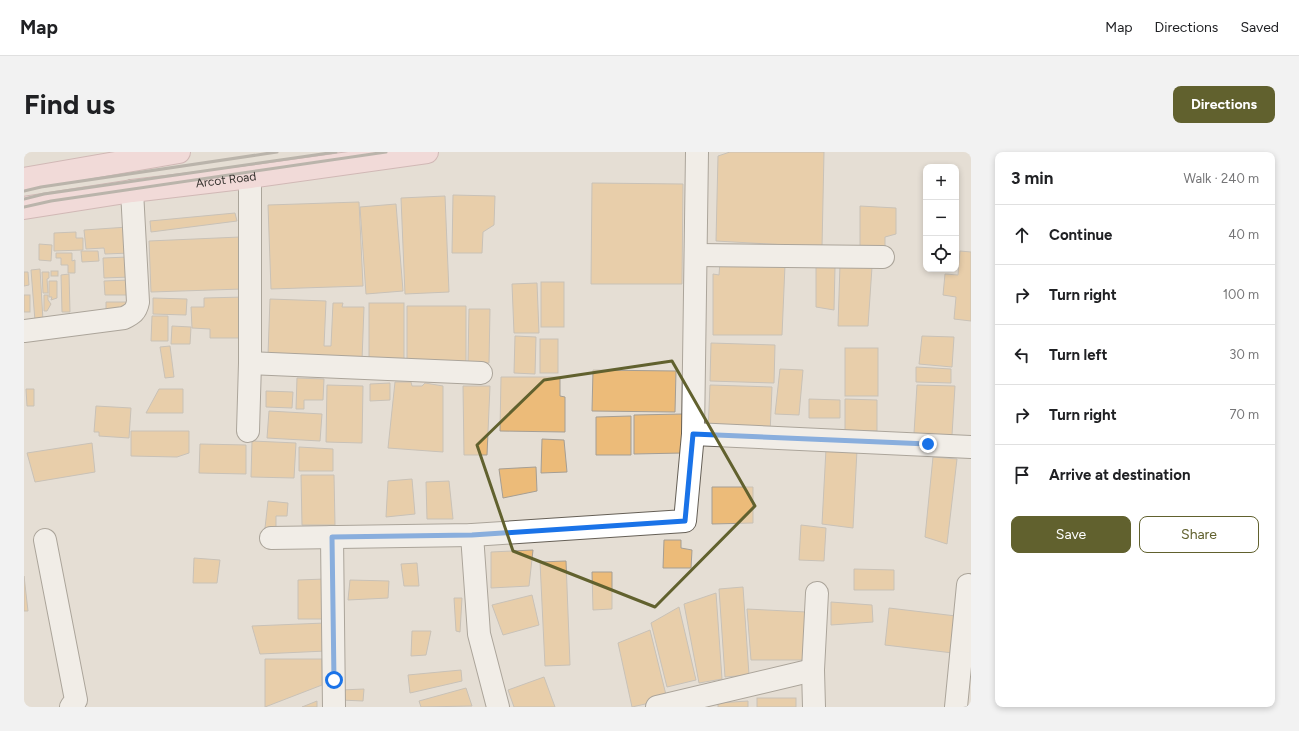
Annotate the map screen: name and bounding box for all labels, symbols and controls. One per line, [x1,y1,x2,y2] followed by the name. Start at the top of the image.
[20,16,58,39] text: Map
[1105,19,1133,36] text: Map
[1155,19,1218,36] text: Directions
[1240,19,1279,36] text: Saved
[1173,86,1275,123] button: Directions
[24,87,115,121] text: Find us
[923,164,959,272] map controls
[923,164,959,200] button: +
[1011,168,1053,188] text: 3 min
[195,169,257,190] street label: Arcot Road
[1184,171,1259,186] text: Walk · 240 m
[923,200,959,236] button: −
[1011,224,1033,246] icon: ahead
[1049,226,1112,244] text: Continue
[1228,227,1259,242] text: 40 m
[923,236,959,272] button: locate
[1011,284,1033,306] icon: right
[1049,286,1117,304] text: Turn right
[1223,287,1259,302] text: 100 m
[1011,344,1033,366] icon: left
[1049,346,1107,364] text: Turn left
[1229,347,1259,362] text: 30 m
[1011,404,1033,426] icon: right
[1049,406,1117,424] text: Turn right
[1229,407,1259,422] text: 70 m
[919,435,937,453] route end
[1011,464,1033,486] icon: arrive
[1049,466,1190,484] text: Arrive at destination
[1011,516,1131,553] button: Save
[1139,516,1259,553] button: Share
[325,671,343,689] route start

